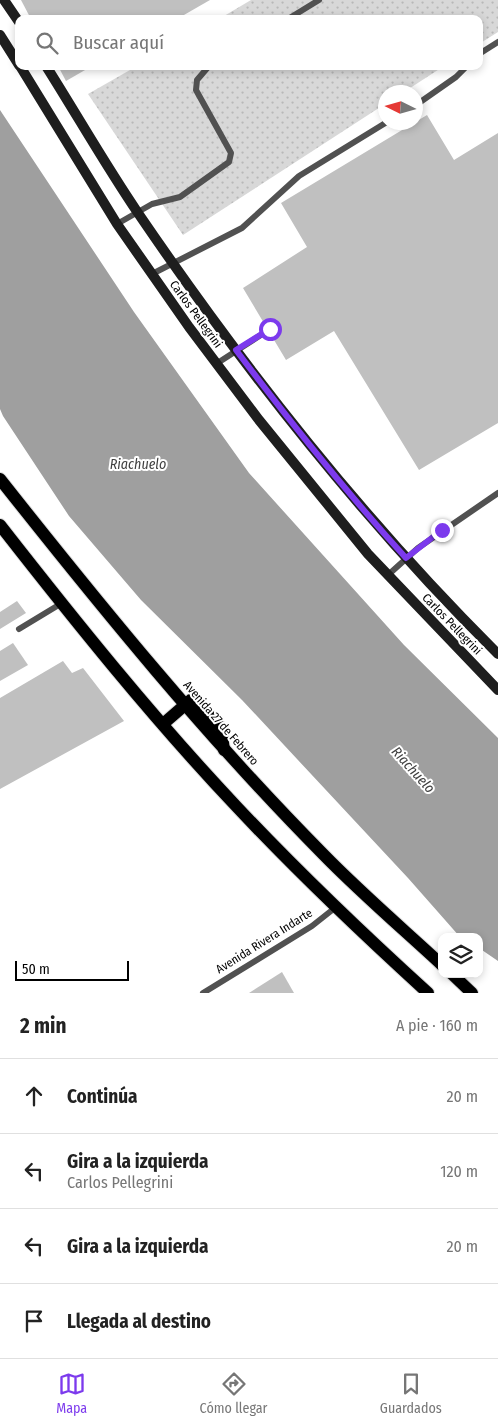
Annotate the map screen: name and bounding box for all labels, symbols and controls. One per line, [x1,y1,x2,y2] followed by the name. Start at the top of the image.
[15,15,483,70] search box
[33,29,61,57] icon: search
[73,31,164,54] text: Buscar aquí
[378,85,423,130] north arrow
[167,278,225,350] street label: Carlos Pellegrini
[259,318,282,341] route start
[110,456,166,473] water label: Riachuelo
[431,519,454,542] route end
[419,590,485,658] street label: Carlos Pellegrini
[181,678,261,768] street label: Avenida 27 de Febrero
[388,743,438,797] water label: Riachuelo
[213,906,315,976] street label: Avenida Rivera Indarte
[438,933,483,978] map controls
[438,933,483,978] button: layers
[15,958,129,981] scale bar
[22,961,50,978] text: 50 m
[20,1013,67,1039] text: 2 min
[396,1016,478,1035] text: A pie · 160 m
[20,1082,48,1110] icon: ahead
[67,1085,138,1108] text: Continúa
[447,1087,478,1106] text: 20 m
[67,1150,209,1173] text: Gira a la izquierda
[20,1157,48,1185] icon: left
[440,1162,478,1181] text: 120 m
[67,1173,173,1192] text: Carlos Pellegrini
[20,1232,48,1260] icon: left
[67,1235,209,1258] text: Gira a la izquierda
[447,1237,478,1256] text: 20 m
[20,1307,48,1335] icon: arrive
[67,1310,211,1333] text: Llegada al destino
[56,1370,87,1417] tab: Mapa
[200,1370,267,1417] tab: Cómo llegar
[380,1370,442,1417] tab: Guardados

